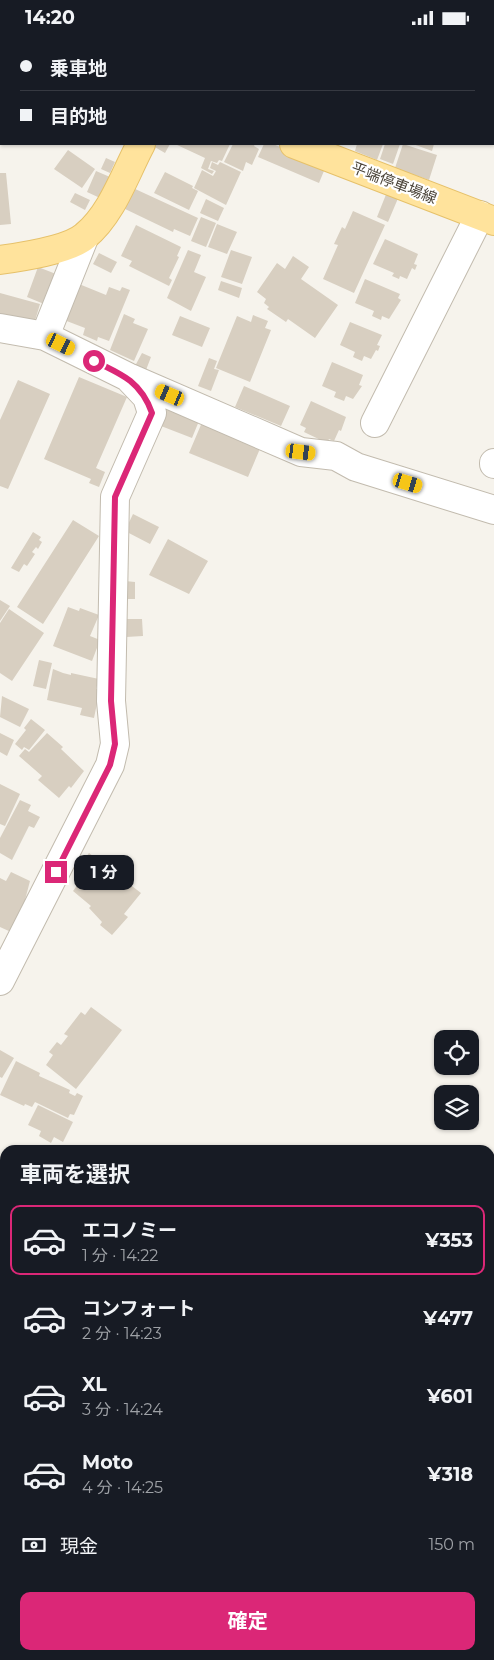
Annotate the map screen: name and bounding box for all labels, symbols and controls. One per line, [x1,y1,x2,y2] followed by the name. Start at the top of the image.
[25,6,75,29] text: 14:20
[50,57,107,80] text: 乗車地
[50,105,107,128] text: 目的地
[349,158,440,208] street label: 平端停車場線
[44,331,77,357] car
[83,350,105,372] route start
[153,382,186,408] car
[285,443,316,461] car
[391,471,424,495] car
[74,855,134,889] callout: 1 分
[45,861,67,883] route end
[91,863,117,882] text: 1 分
[434,1030,479,1130] map controls
[434,1030,479,1075] button: locate
[434,1085,479,1130] button: layers
[20,1161,130,1188] text: 車両を選択
[22,1218,67,1263] icon: car
[82,1219,177,1242] text: エコノミー
[425,1229,473,1252] text: ¥353
[82,1246,158,1265] text: 1 分 · 14:22
[22,1296,67,1341] icon: car
[82,1297,195,1320] text: コンフォート
[423,1307,473,1330] text: ¥477
[82,1324,162,1343] text: 2 分 · 14:23
[82,1373,107,1396] text: XL
[22,1374,67,1419] icon: car
[427,1385,473,1408] text: ¥601
[82,1400,163,1419] text: 3 分 · 14:24
[82,1451,133,1474] text: Moto
[22,1452,67,1497] icon: car
[428,1463,473,1486] text: ¥318
[82,1478,163,1497] text: 4 分 · 14:25
[20,1531,48,1559] icon: cash
[60,1535,98,1558] text: 現金
[428,1535,475,1554] text: 150 m
[20,1592,475,1650] button: 確定

